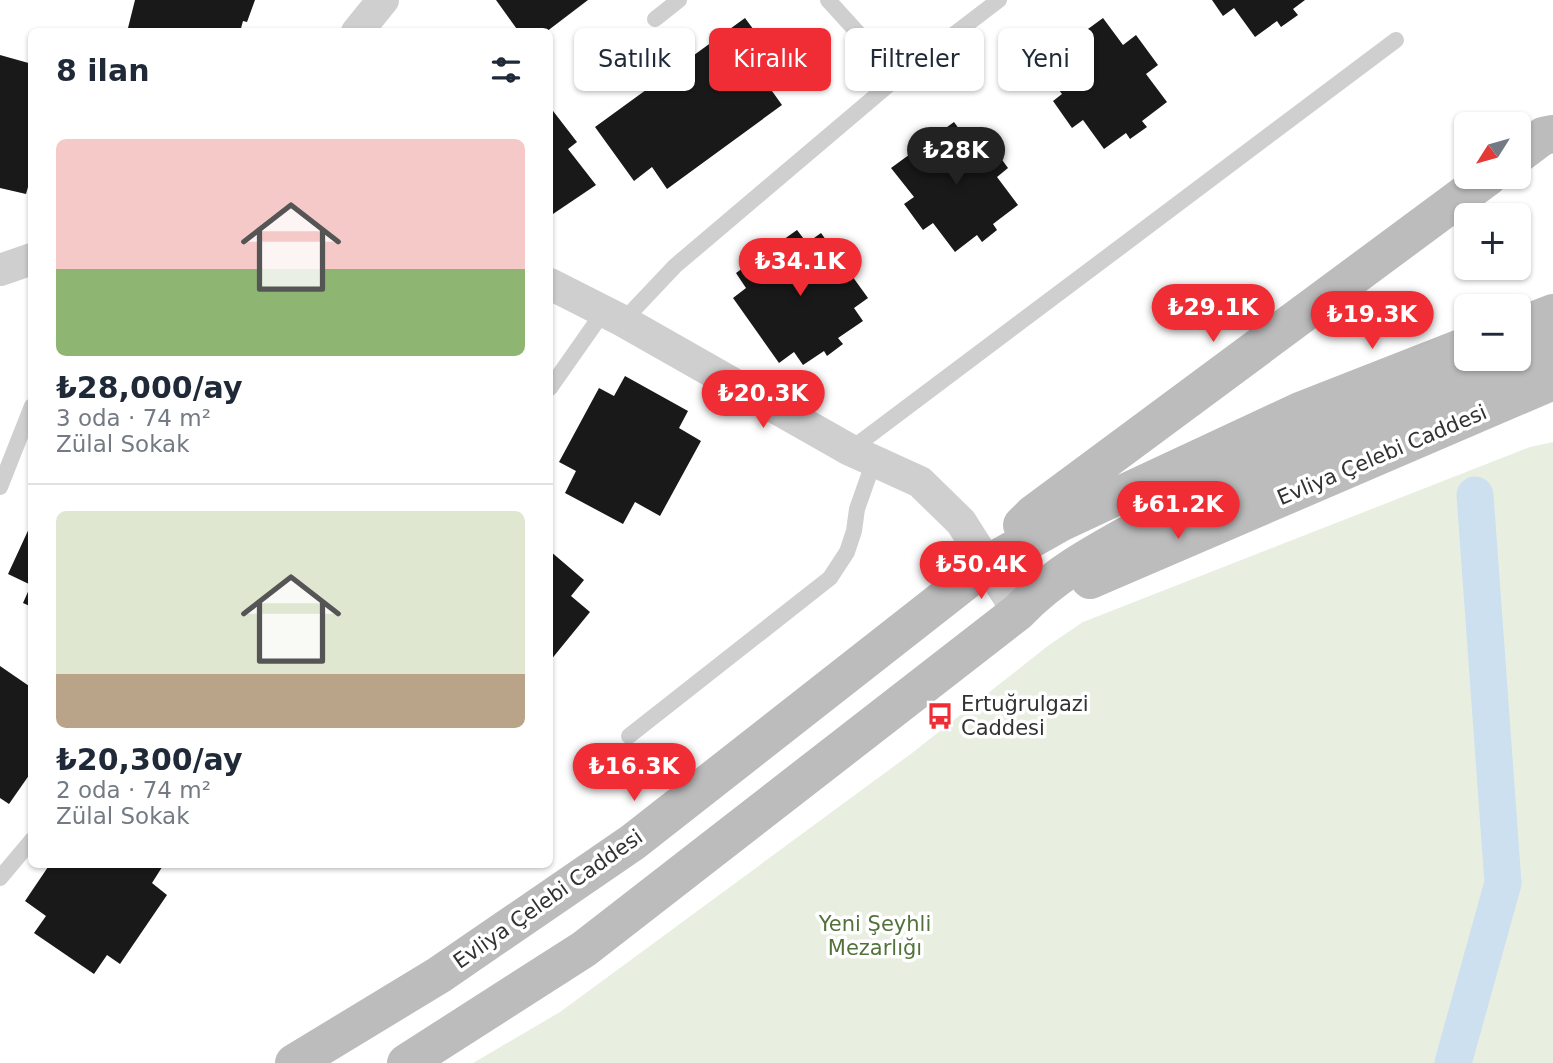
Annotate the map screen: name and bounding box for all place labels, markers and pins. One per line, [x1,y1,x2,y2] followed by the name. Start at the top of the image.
[915,128,997,187] pin: ₺28K
[743,238,857,298] pin: ₺34.1K
[1156,284,1270,344] pin: ₺29.1K
[1315,292,1429,351] pin: ₺19.3K
[706,370,820,430] pin: ₺20.3K
[1121,482,1235,541] pin: ₺61.2K
[924,542,1038,601] pin: ₺50.4K
[961,692,1089,740] place label: Ertuğrulgazi Caddesi
[925,701,955,731] bus stop icon: Ertuğrulgazi Caddesi
[577,744,691,803] pin: ₺16.3K

